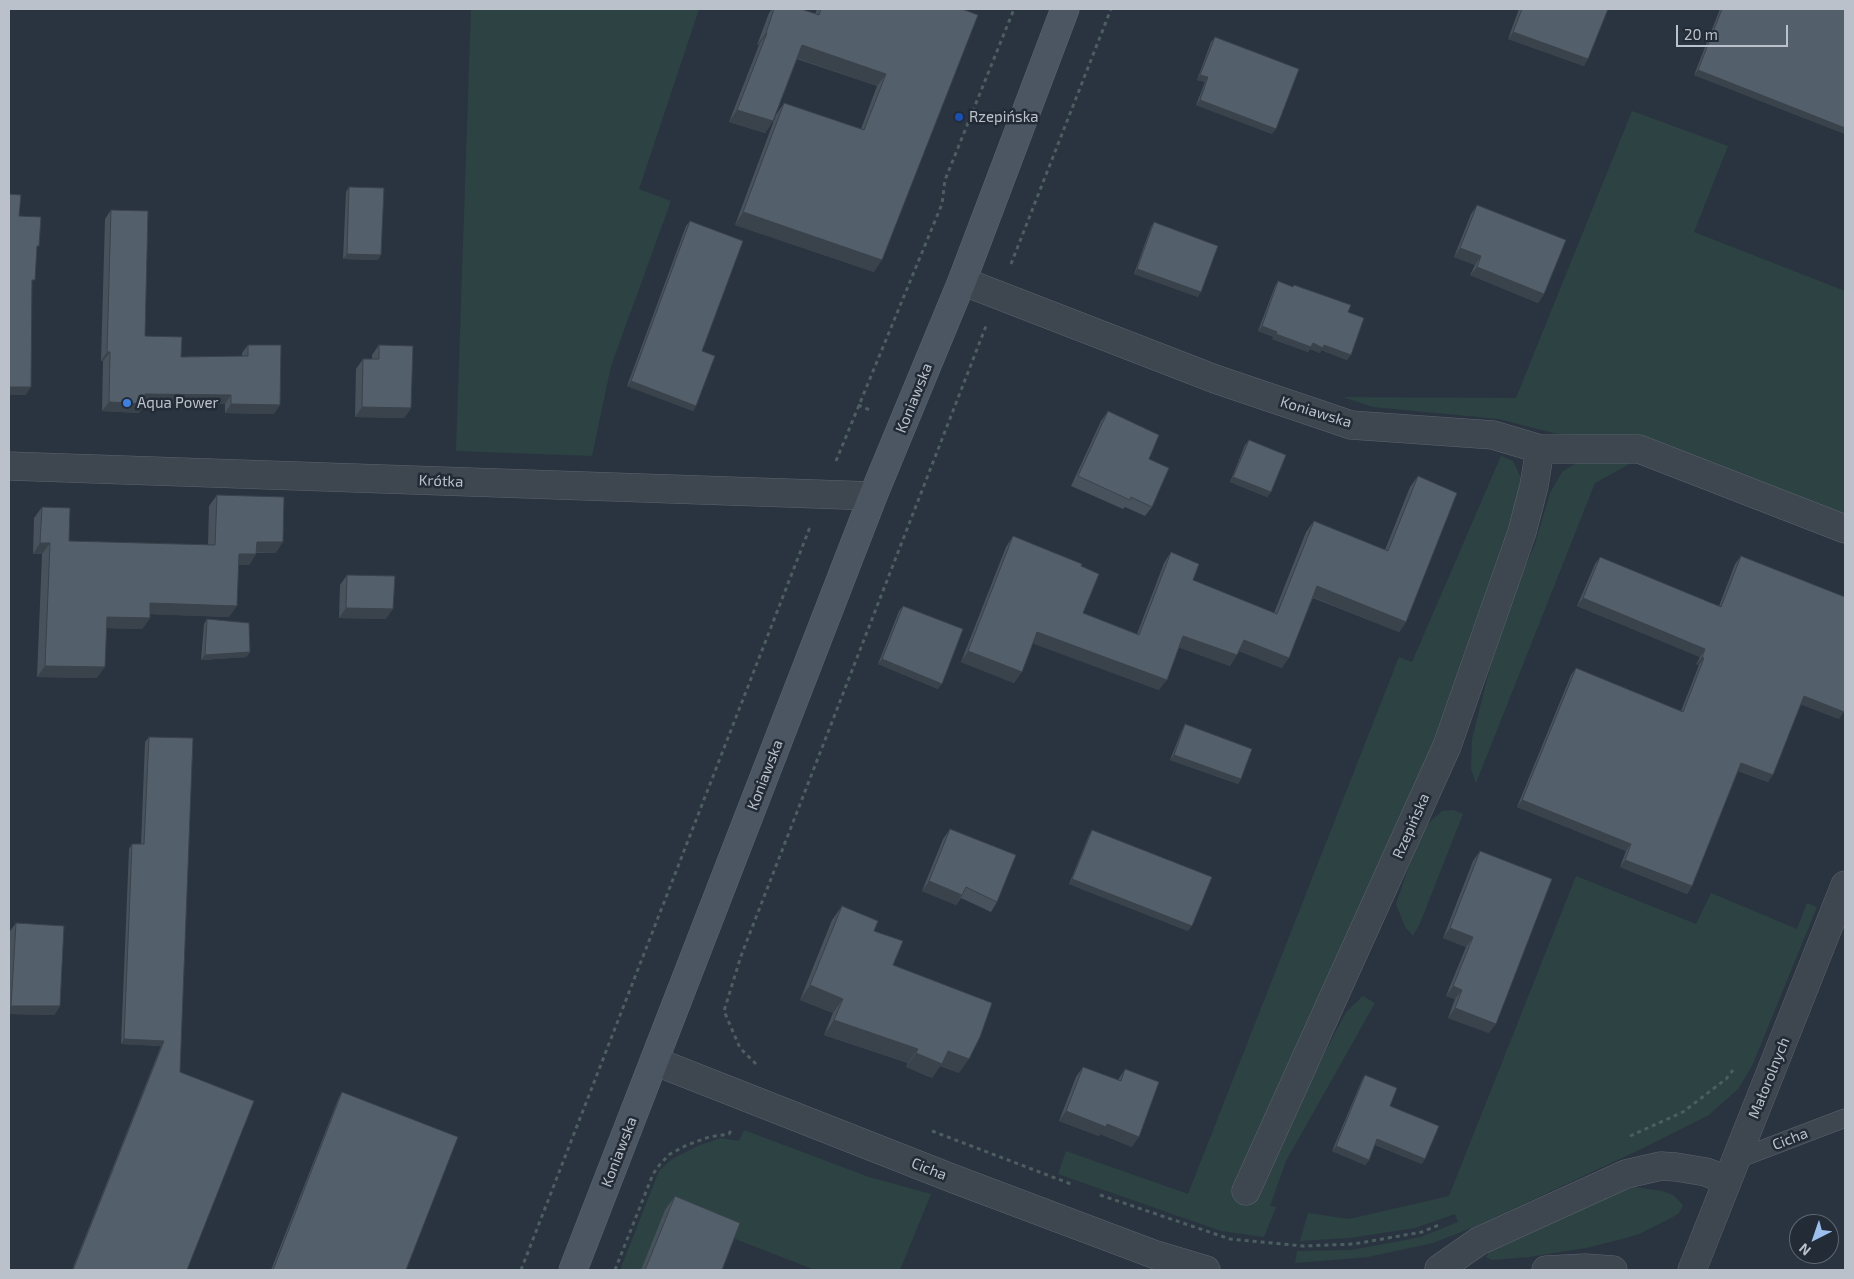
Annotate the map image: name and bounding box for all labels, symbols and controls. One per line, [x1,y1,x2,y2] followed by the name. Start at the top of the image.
[1679,15,1792,47] scale bar
[1684,25,1718,43] text: 20 m
[969,108,1039,126] place label: Rzepińska
[953,111,965,123] marker: Rzepińska
[892,360,936,436] street label: Koniawska
[1278,393,1354,431] street label: Koniawska
[137,394,219,412] place label: Aqua Power
[121,397,133,409] marker: Aqua Power
[418,471,464,491] street label: Krótka
[743,737,787,813] street label: Koniawska
[1389,791,1433,861] street label: Rzepińska
[1745,1035,1793,1121] street label: Małorolnych
[597,1114,641,1190] street label: Koniawska
[1770,1124,1810,1154] street label: Cicha
[909,1154,949,1184] street label: Cicha
[1789,1214,1839,1264] north arrow
[1795,1240,1814,1260] text: N

